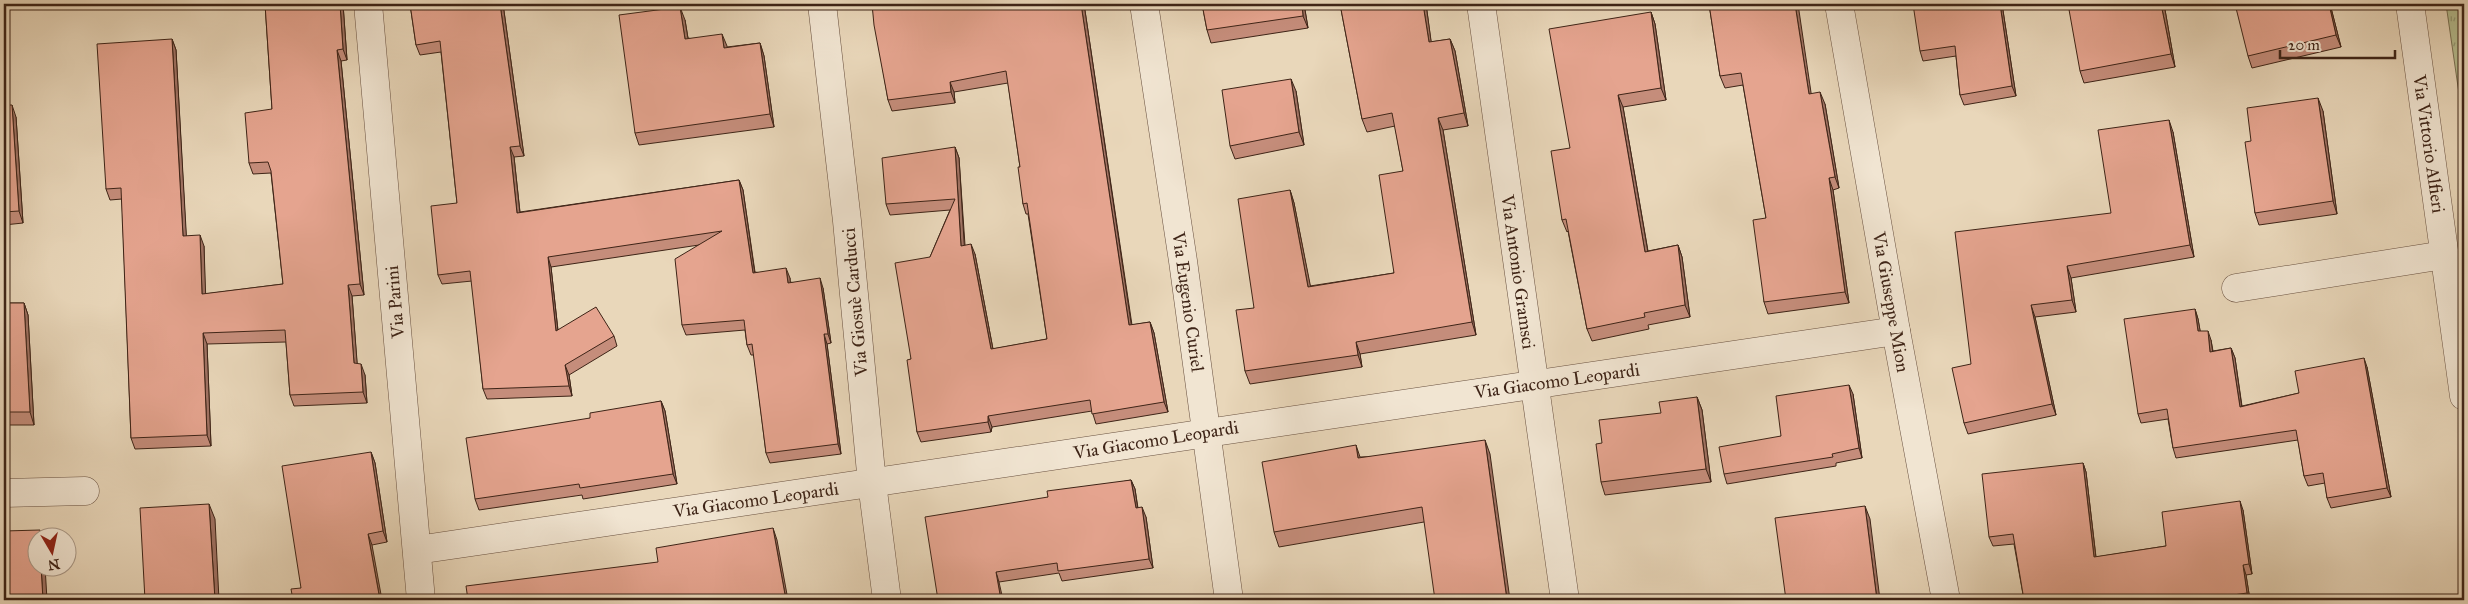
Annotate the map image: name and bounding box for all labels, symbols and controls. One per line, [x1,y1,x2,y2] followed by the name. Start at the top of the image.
[2280,28,2396,60] scale bar
[2288,36,2320,54] text: 20 m
[2408,72,2450,215] street label: Via Vittorio Alfieri
[1496,192,1540,351] street label: Via Antonio Gramsci
[838,227,873,378] street label: Via Giosuè Carducci
[1868,229,1914,374] street label: Via Giuseppe Mion
[1166,230,1209,374] street label: Via Eugenio Curiel
[381,265,409,340] street label: Via Parini
[1472,358,1641,404] street label: Via Giacomo Leopardi
[1071,416,1240,464] street label: Via Giacomo Leopardi
[671,477,840,523] street label: Via Giacomo Leopardi
[28,526,78,576] north arrow
[47,555,61,574] text: N

